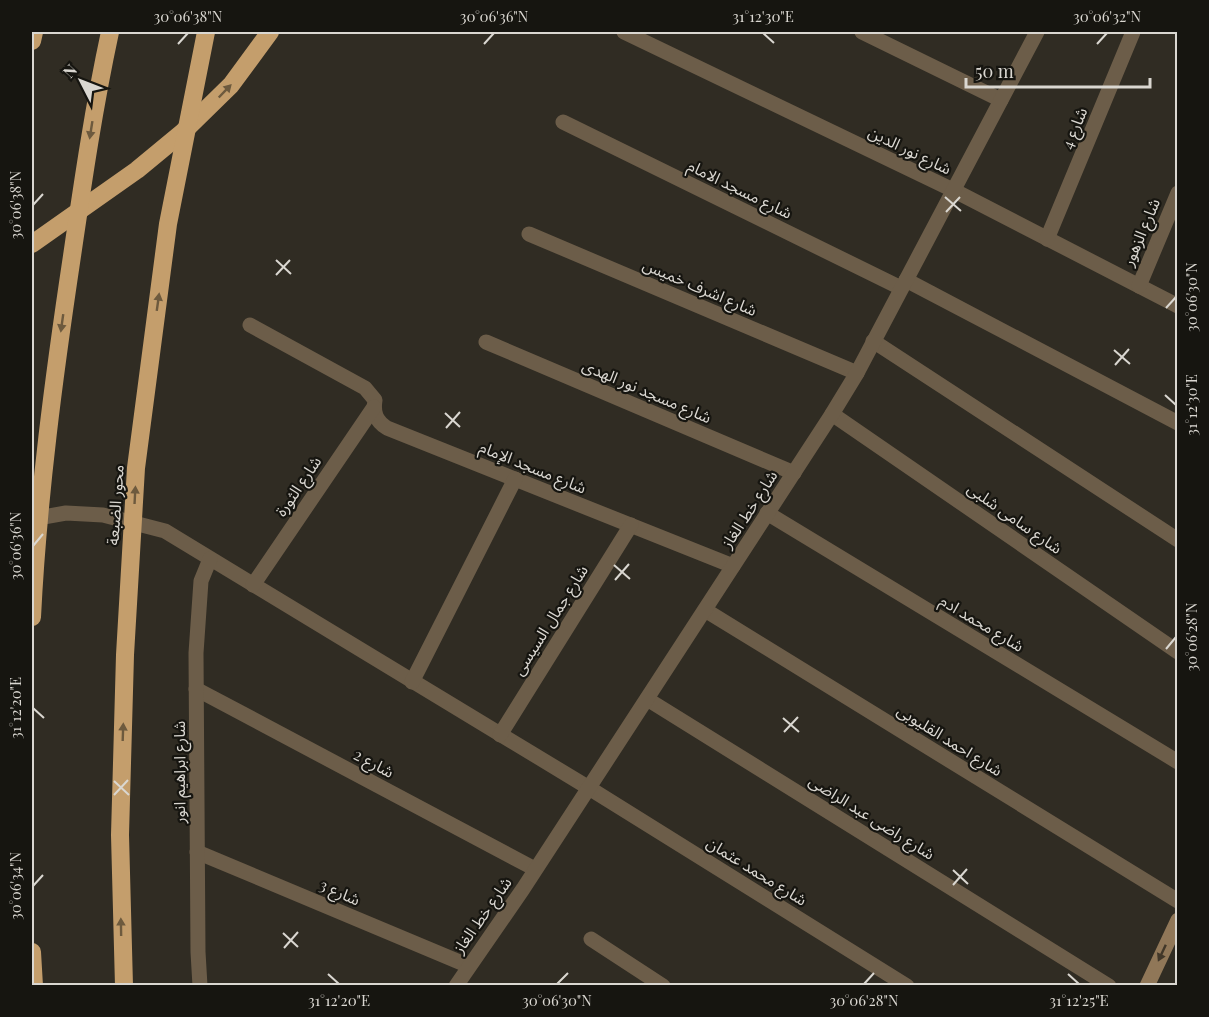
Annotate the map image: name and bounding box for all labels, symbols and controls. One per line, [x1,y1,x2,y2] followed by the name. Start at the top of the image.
[154,6,223,26] text: 30°06'38"N
[460,6,529,26] text: 30°06'36"N
[732,6,794,26] text: 31°12'30"E
[1073,6,1141,26] text: 30°06'32"N
[51,51,111,111] north arrow
[966,51,1150,89] scale bar
[58,59,81,82] text: N
[975,59,1014,83] text: 50 m
[218,83,232,98] one-way arrow
[1056,104,1094,153] street label: شارع 4
[864,120,955,181] street label: شارع نور الدين
[86,121,95,140] one-way arrow
[683,154,796,226] street label: شارع مسجد الامام
[5,170,25,239] text: 30°06'38"N
[1117,195,1167,271] street label: شارع الزهور
[639,253,760,323] street label: شارع اشرف خميس
[1181,262,1201,332] text: 30°06'30"N
[154,292,163,311] one-way arrow
[57,314,66,333] one-way arrow
[578,354,715,430] street label: شارع مسجد نور الهدى
[1181,374,1201,436] text: 31°12'30"E
[475,435,590,500] street label: شارع مسجد الإمام
[270,452,328,522] street label: شارع الثورة
[101,464,128,546] street label: محور الضبعة
[715,466,784,554] street label: شارع خط الغاز
[962,477,1067,561] street label: شارع سامى شلبى
[130,486,139,505] one-way arrow
[5,511,25,580] text: 30°06'36"N
[507,561,595,681] street label: شارع جمال السيسى
[935,589,1028,659] street label: شارع محمد ادم
[1181,602,1201,672] text: 30°06'28"N
[5,677,25,739] text: 31°12'20"E
[892,699,1007,783] street label: شارع احمد القليوبى
[168,721,192,824] street label: شارع ابراهيم انور
[119,723,128,742] one-way arrow
[349,743,398,785] street label: شارع 2
[804,769,939,866] street label: شارع راضى عبد الراضى
[702,831,811,912] street label: شارع محمد عثمان
[5,852,25,920] text: 30°06'34"N
[447,872,518,960] street label: شارع خط الغاز
[315,874,364,912] street label: شارع 3
[117,918,126,937] one-way arrow
[1158,944,1167,961] one-way arrow
[308,990,370,1010] text: 31°12'20"E
[522,990,592,1010] text: 30°06'30"N
[829,990,899,1010] text: 30°06'28"N
[1049,990,1109,1010] text: 31°12'25"E

